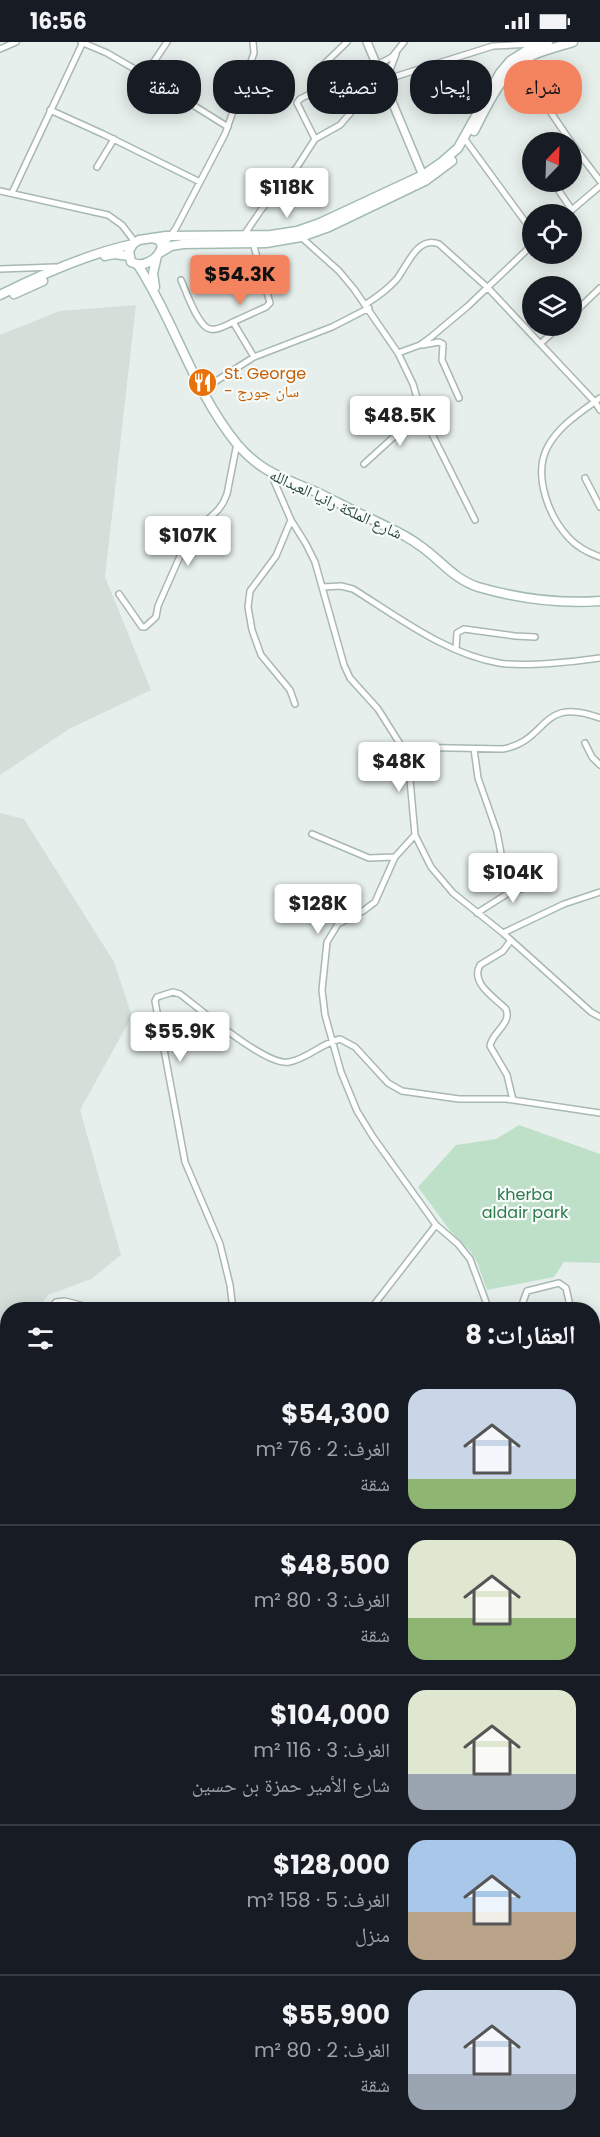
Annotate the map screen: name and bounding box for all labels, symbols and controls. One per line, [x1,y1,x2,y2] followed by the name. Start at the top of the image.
[30,6,87,37] text: 16:56
[127,60,201,114] chip: شقة
[213,60,295,114] chip: جديد
[307,60,398,114] chip: تصفية
[410,60,492,114] chip: إيجار
[504,60,582,114] chip: شراء
[522,132,582,192] north arrow
[522,132,582,336] map controls
[245,168,329,219] pin: $118K
[259,173,315,201] text: $118K
[522,204,582,264] button: locate
[191,255,289,306] pin: $54.3K
[204,260,276,288] text: $54.3K
[522,276,582,336] button: layers
[224,362,306,403] place label: St. George - سان جورج
[187,366,219,398] restaurant icon: St. George - سان جورج
[351,396,449,447] pin: $48.5K
[364,401,436,429] text: $48.5K
[266,463,406,545] street label: شارع الملكة رانيا العبدالله
[146,516,230,567] pin: $107K
[159,521,217,549] text: $107K
[363,742,435,793] pin: $48K
[372,747,426,775] text: $48K
[471,853,555,904] pin: $104K
[482,858,544,886] text: $104K
[276,884,360,935] pin: $128K
[289,889,348,917] text: $128K
[131,1012,229,1063] pin: $55.9K
[144,1017,216,1045] text: $55.9K
[482,1183,569,1224] park label: kherba aldair park
[465,1317,576,1353] text: العقارات: 8
[24,1322,57,1355] icon: filters
[281,1396,390,1432] text: $54,300
[456,1413,528,1485] icon: home
[255,1435,390,1463] text: الغرف: 2 · 76 m²
[360,1470,390,1498] text: شقة
[280,1547,390,1583] text: $48,500
[456,1564,528,1636] icon: home
[254,1586,390,1614] text: الغرف: 3 · 80 m²
[360,1621,390,1649] text: شقة
[270,1697,390,1733] text: $104,000
[456,1714,528,1786] icon: home
[253,1736,390,1764] text: الغرف: 3 · 116 m²
[192,1771,390,1799] text: شارع الأمير حمزة بن حسين
[273,1847,390,1883] text: $128,000
[456,1864,528,1936] icon: home
[246,1886,390,1914] text: الغرف: 5 · 158 m²
[355,1921,390,1949] text: منزل
[282,1997,390,2033] text: $55,900
[456,2014,528,2086] icon: home
[254,2036,390,2064] text: الغرف: 2 · 80 m²
[360,2071,390,2099] text: شقة

